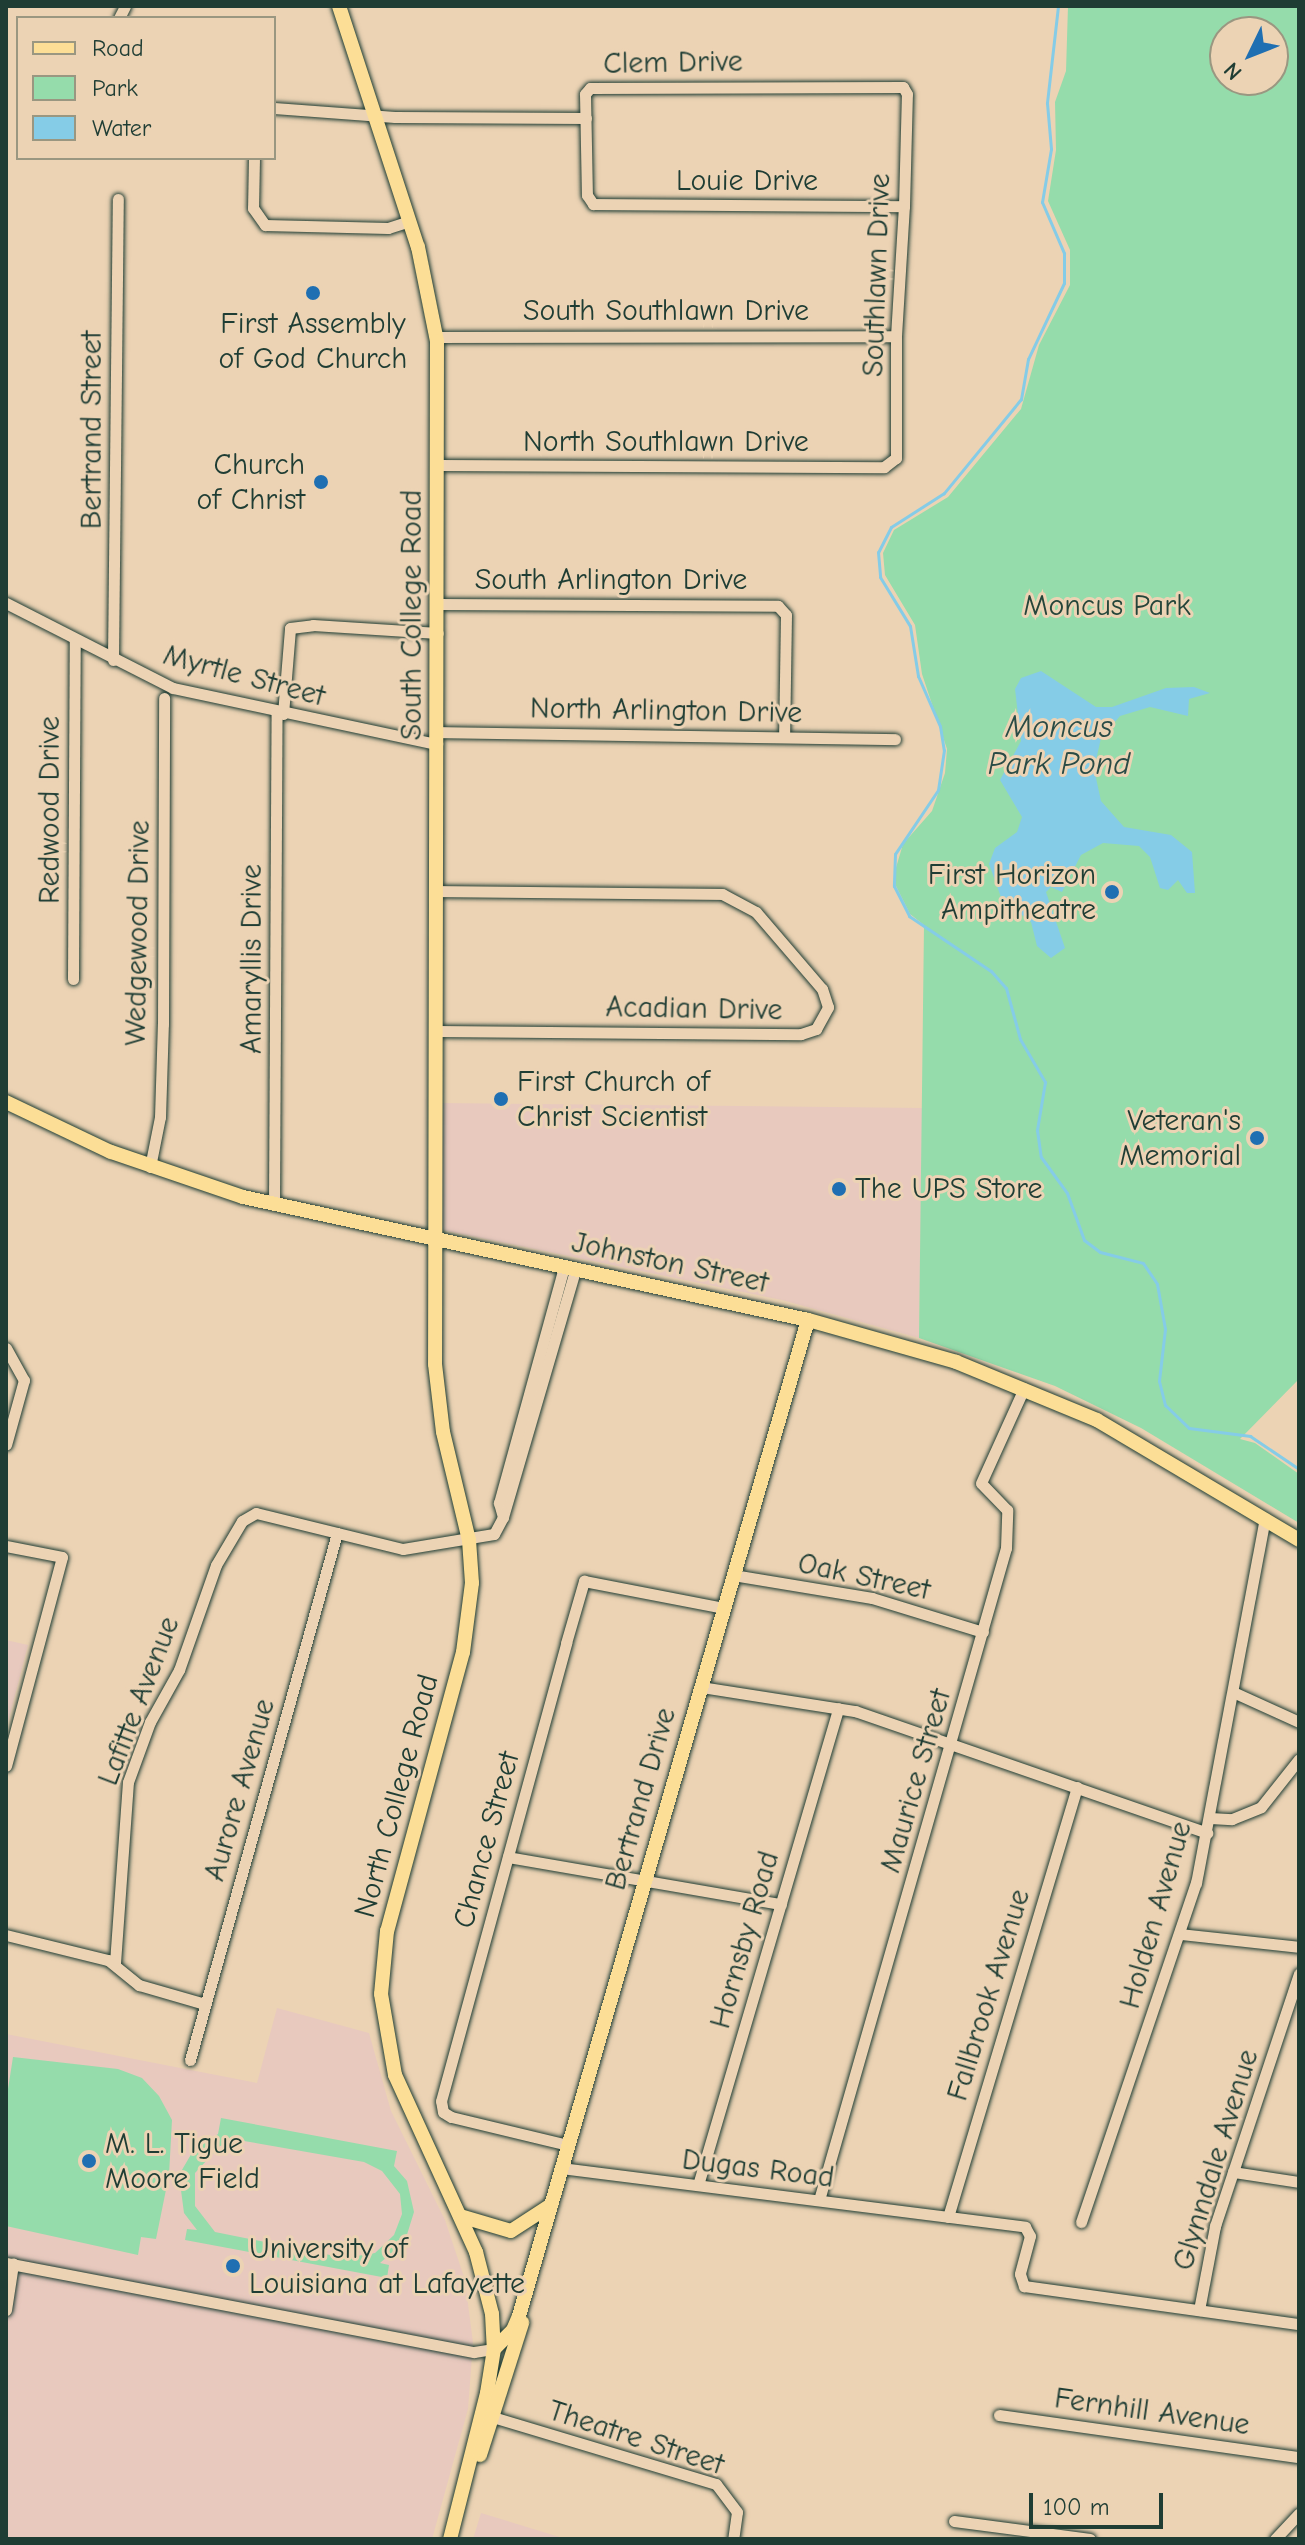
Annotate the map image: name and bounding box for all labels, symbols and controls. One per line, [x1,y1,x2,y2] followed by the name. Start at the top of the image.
[16,16,276,160] legend
[1209,16,1289,96] north arrow
[92,34,144,62] text: Road
[603,44,743,82] street label: Clem Drive
[1219,57,1247,85] text: N
[92,74,138,102] text: Park
[92,114,151,142] text: Water
[676,163,818,199] street label: Louie Drive
[855,173,899,377] street label: Southlawn Drive
[304,284,322,302] marker: First Assembly of God Church
[523,293,809,329] street label: South Southlawn Drive
[219,306,407,376] place label: First Assembly of God Church
[74,331,110,529] street label: Bertrand Street
[523,424,809,460] street label: North Southlawn Drive
[197,447,305,518] place label: Church of Christ
[312,473,330,491] marker: Church of Christ
[394,490,430,740] street label: South College Road
[475,562,747,598] street label: South Arlington Drive
[1023,588,1191,624] park label: Moncus Park
[159,637,329,715] street label: Myrtle Street
[530,691,802,731] street label: North Arlington Drive
[988,709,1130,784] water label: Moncus Park Pond
[32,716,68,904] street label: Redwood Drive
[118,820,158,1046] street label: Wedgewood Drive
[928,857,1096,928] place label: First Horizon Ampitheatre
[234,864,270,1054] street label: Amaryllis Drive
[1103,883,1121,901] marker: First Horizon Ampitheatre
[605,989,783,1029] street label: Acadian Drive
[517,1064,710,1134] place label: First Church of Christ Scientist
[492,1090,510,1108] marker: First Church of Christ Scientist
[1119,1103,1241,1174] place label: Veteran's Memorial
[1248,1129,1266,1147] marker: Veteran's Memorial
[855,1171,1042,1207] place label: The UPS Store
[830,1180,848,1198] marker: The UPS Store
[568,1225,772,1301] street label: Johnston Street
[795,1545,933,1609] street label: Oak Street
[90,1612,188,1790] street label: Lafitte Avenue
[347,1670,447,1922] street label: North College Road
[873,1685,959,1877] street label: Maurice Street
[197,1695,283,1885] street label: Aurore Avenue
[598,1704,684,1894] street label: Bertrand Drive
[446,1748,528,1932] street label: Chance Street
[1112,1817,1200,2013] street label: Holden Avenue
[703,1847,787,2033] street label: Hornsby Road
[940,1885,1038,2105] street label: Fallbrook Avenue
[1165,2045,1267,2275] street label: Glynndale Avenue
[105,2126,260,2196] place label: M. L. Tigue Moore Field
[680,2142,836,2196] street label: Dugas Road
[80,2152,98,2170] marker: M. L. Tigue Moore Field
[249,2231,525,2302] place label: University of Louisiana at Lafayette
[224,2257,242,2275] marker: University of Louisiana at Lafayette
[1052,2380,1252,2444] street label: Fernhill Avenue
[544,2393,728,2483] street label: Theatre Street
[1033,2477,1167,2527] scale bar
[1043,2493,1110,2521] text: 100 m

